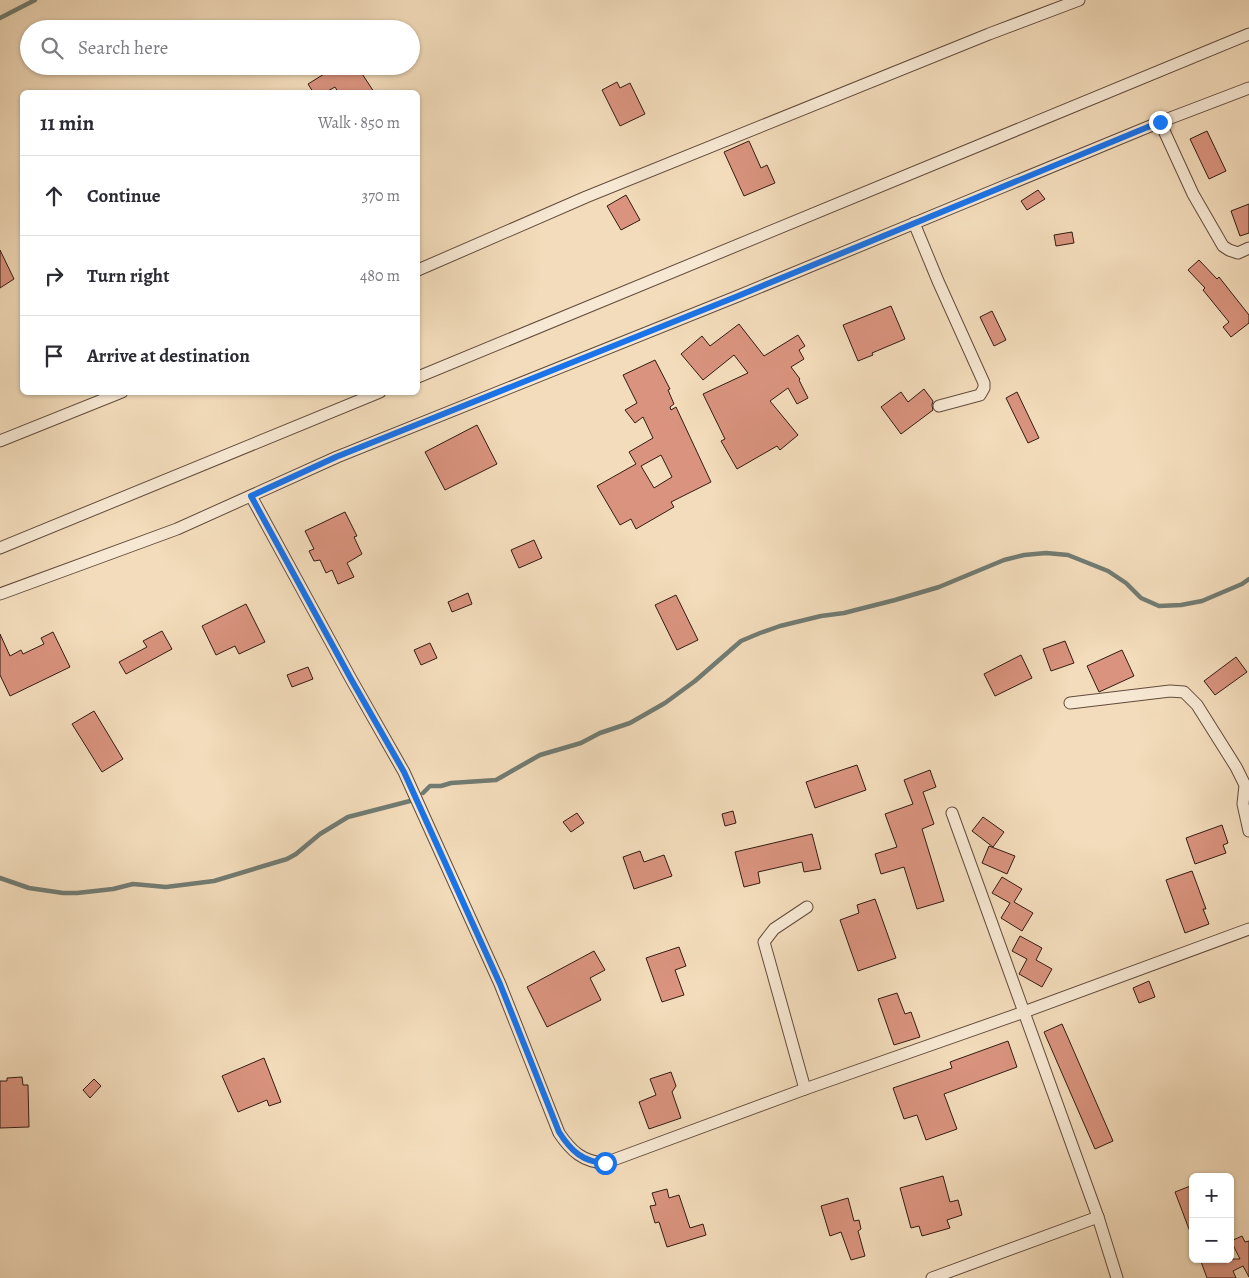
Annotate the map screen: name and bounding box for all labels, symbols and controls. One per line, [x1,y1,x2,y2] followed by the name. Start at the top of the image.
[20,20,420,75] search box
[38,34,66,62] icon: search
[78,35,168,61] text: Search here
[40,109,94,137] text: 11 min
[1149,111,1172,134] route end
[318,112,400,134] text: Walk · 850 m
[40,182,68,210] icon: ahead
[87,183,161,209] text: Continue
[362,185,400,207] text: 370 m
[40,262,68,290] icon: right
[87,263,169,289] text: Turn right
[360,265,400,287] text: 480 m
[40,342,68,370] icon: arrive
[87,343,250,369] text: Arrive at destination
[594,1152,617,1175] route start
[1189,1173,1234,1263] map controls
[1189,1173,1234,1218] button: +
[1189,1218,1234,1263] button: −

